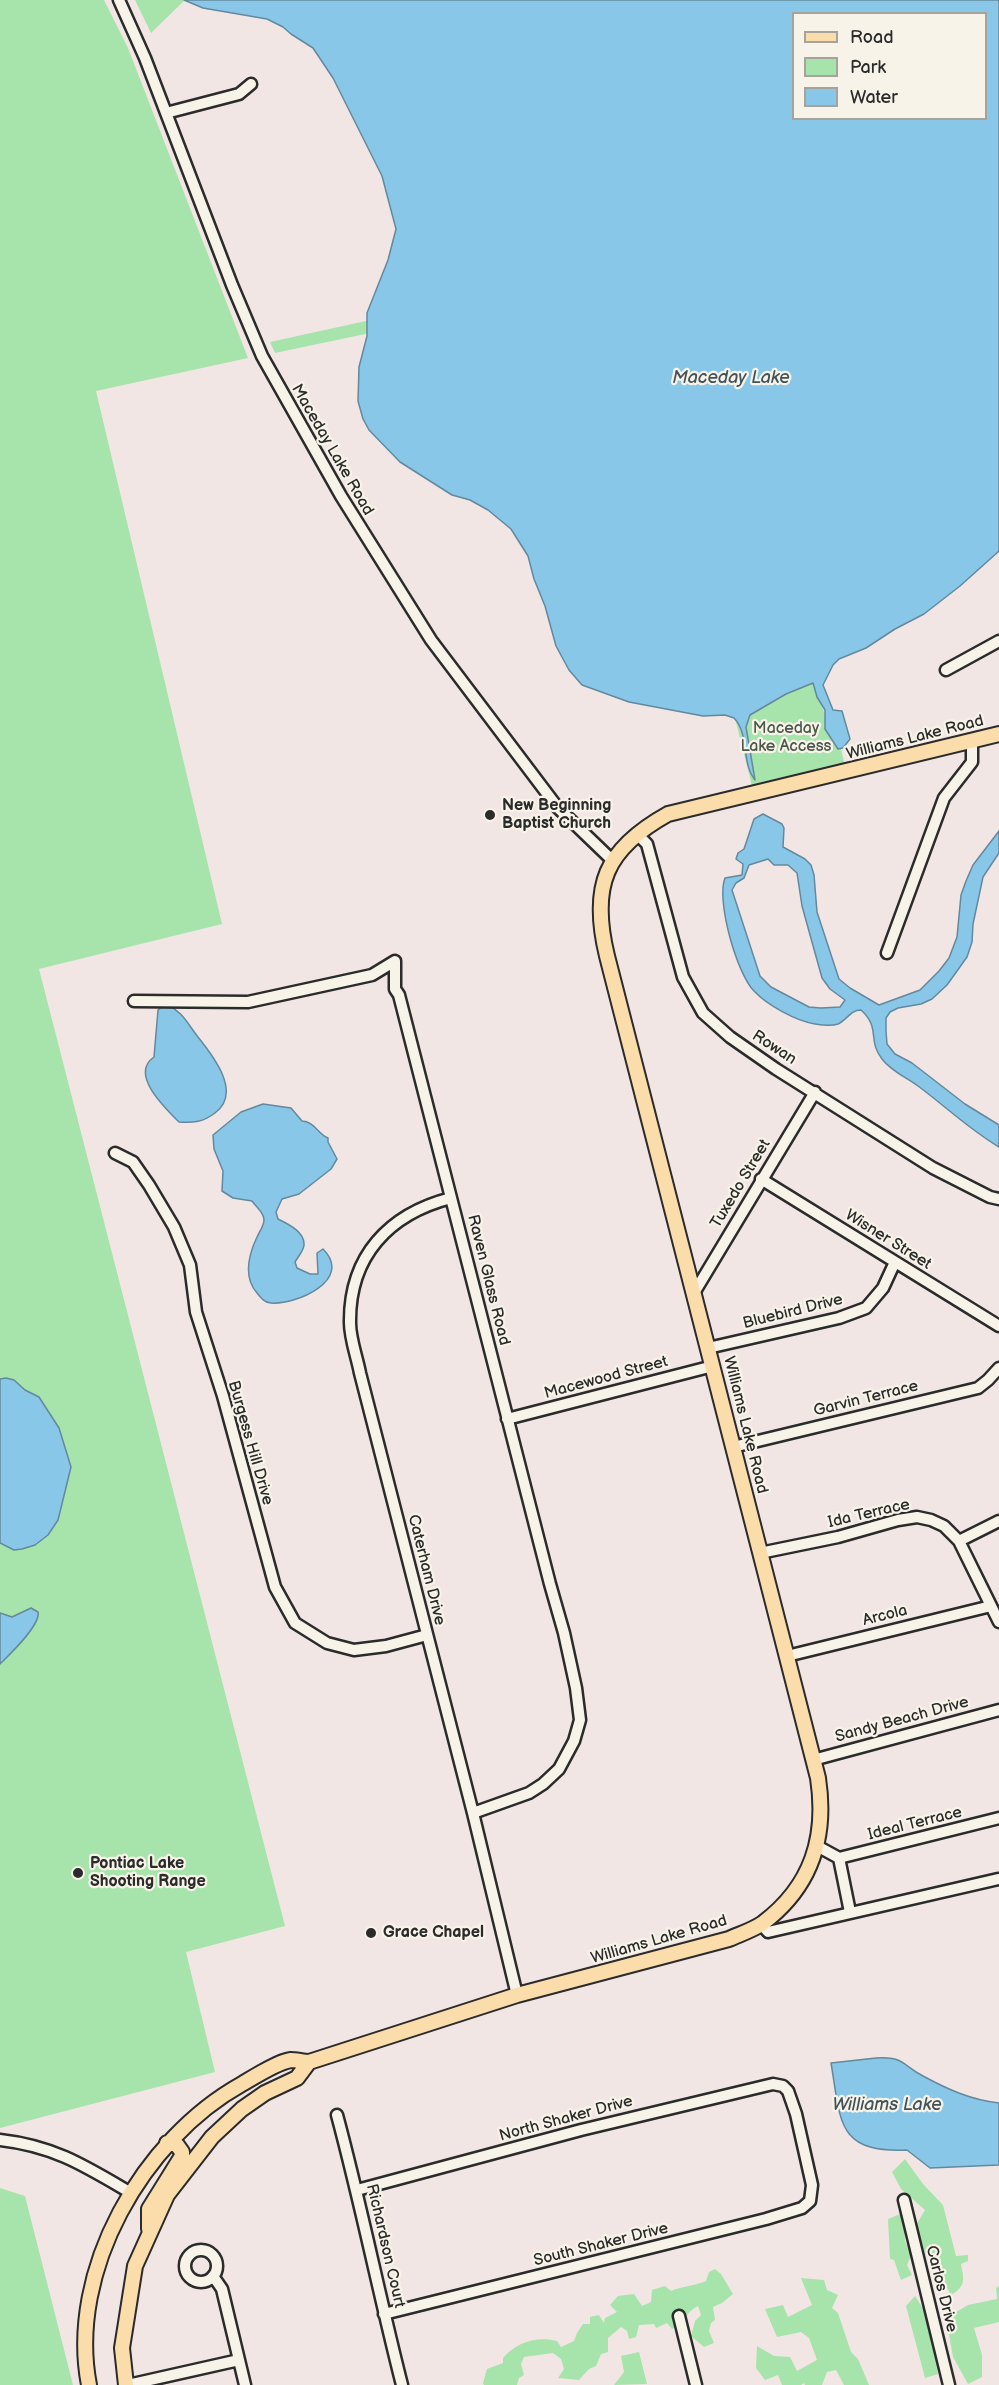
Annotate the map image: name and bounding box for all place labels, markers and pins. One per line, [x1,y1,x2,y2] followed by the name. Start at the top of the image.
[502,796,611,834] place label: New Beginning Baptist Church
[483,808,497,822] marker: New Beginning Baptist Church
[90,1854,206,1892] place label: Pontiac Lake Shooting Range
[71,1866,85,1880] marker: Pontiac Lake Shooting Range
[383,1923,484,1943] place label: Grace Chapel
[364,1926,378,1940] marker: Grace Chapel

